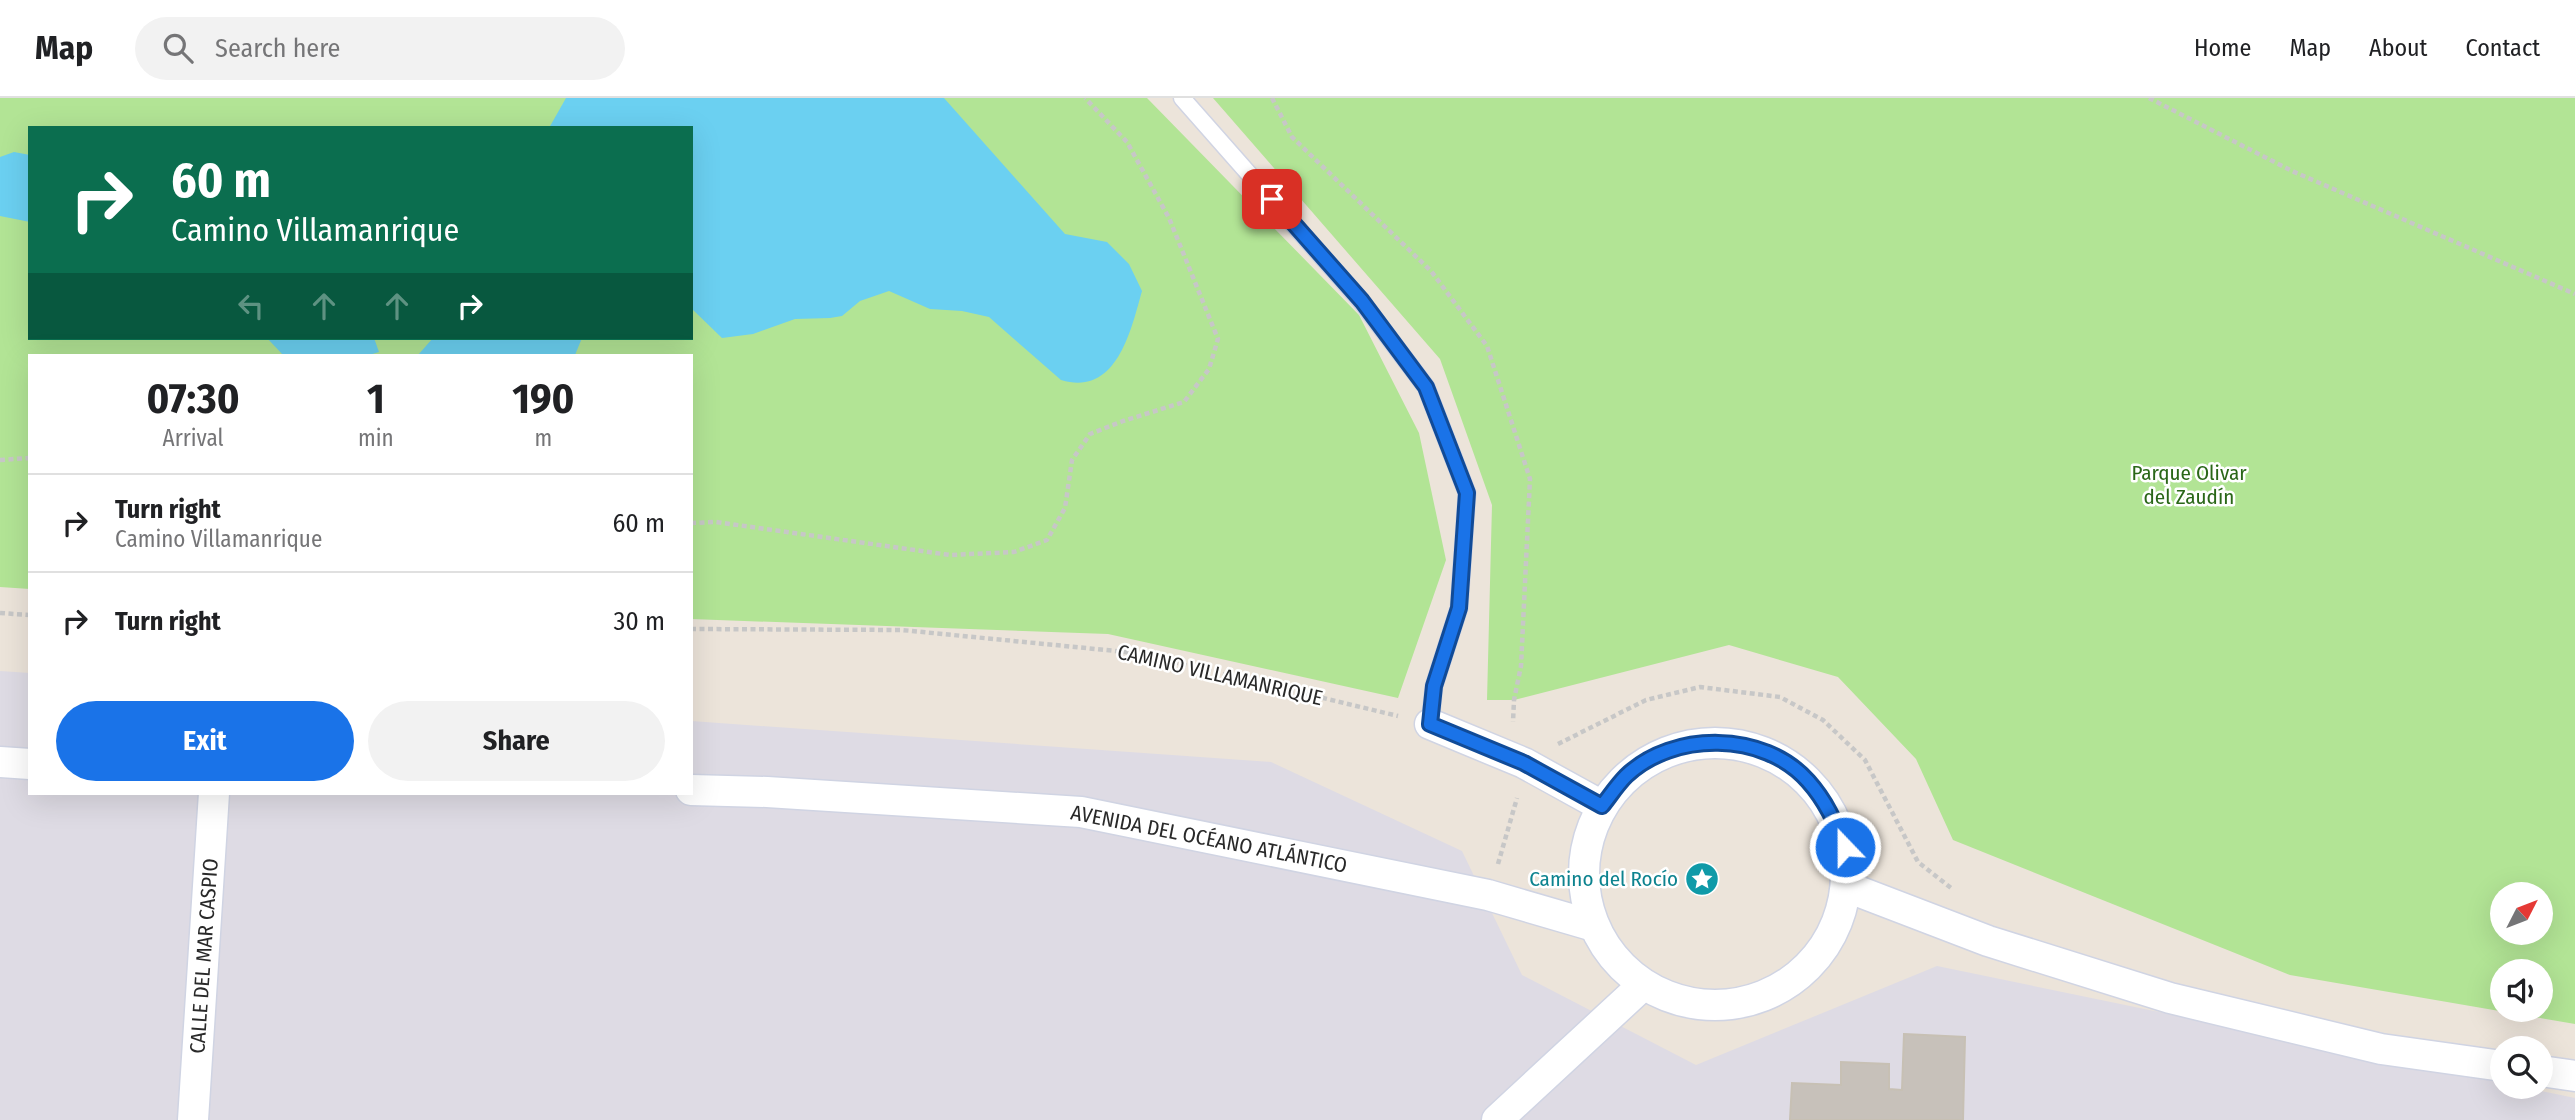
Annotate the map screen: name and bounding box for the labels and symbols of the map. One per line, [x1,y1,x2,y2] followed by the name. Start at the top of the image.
[1242,169,1302,229] pin
[2131,460,2247,510] park label: Parque Olivar del Zaudín
[1115,639,1325,711] street label: CAMINO VILLAMANRIQUE
[1069,799,1349,879] street label: AVENIDA DEL OCÉANO ATLÁNTICO
[1808,810,1882,884] position arrow
[184,858,224,1054] street label: CALLE DEL MAR CASPIO
[1683,860,1721,898] place icon: Camino del Rocío
[1529,866,1678,892] place label: Camino del Rocío
[2490,882,2553,945] north arrow

